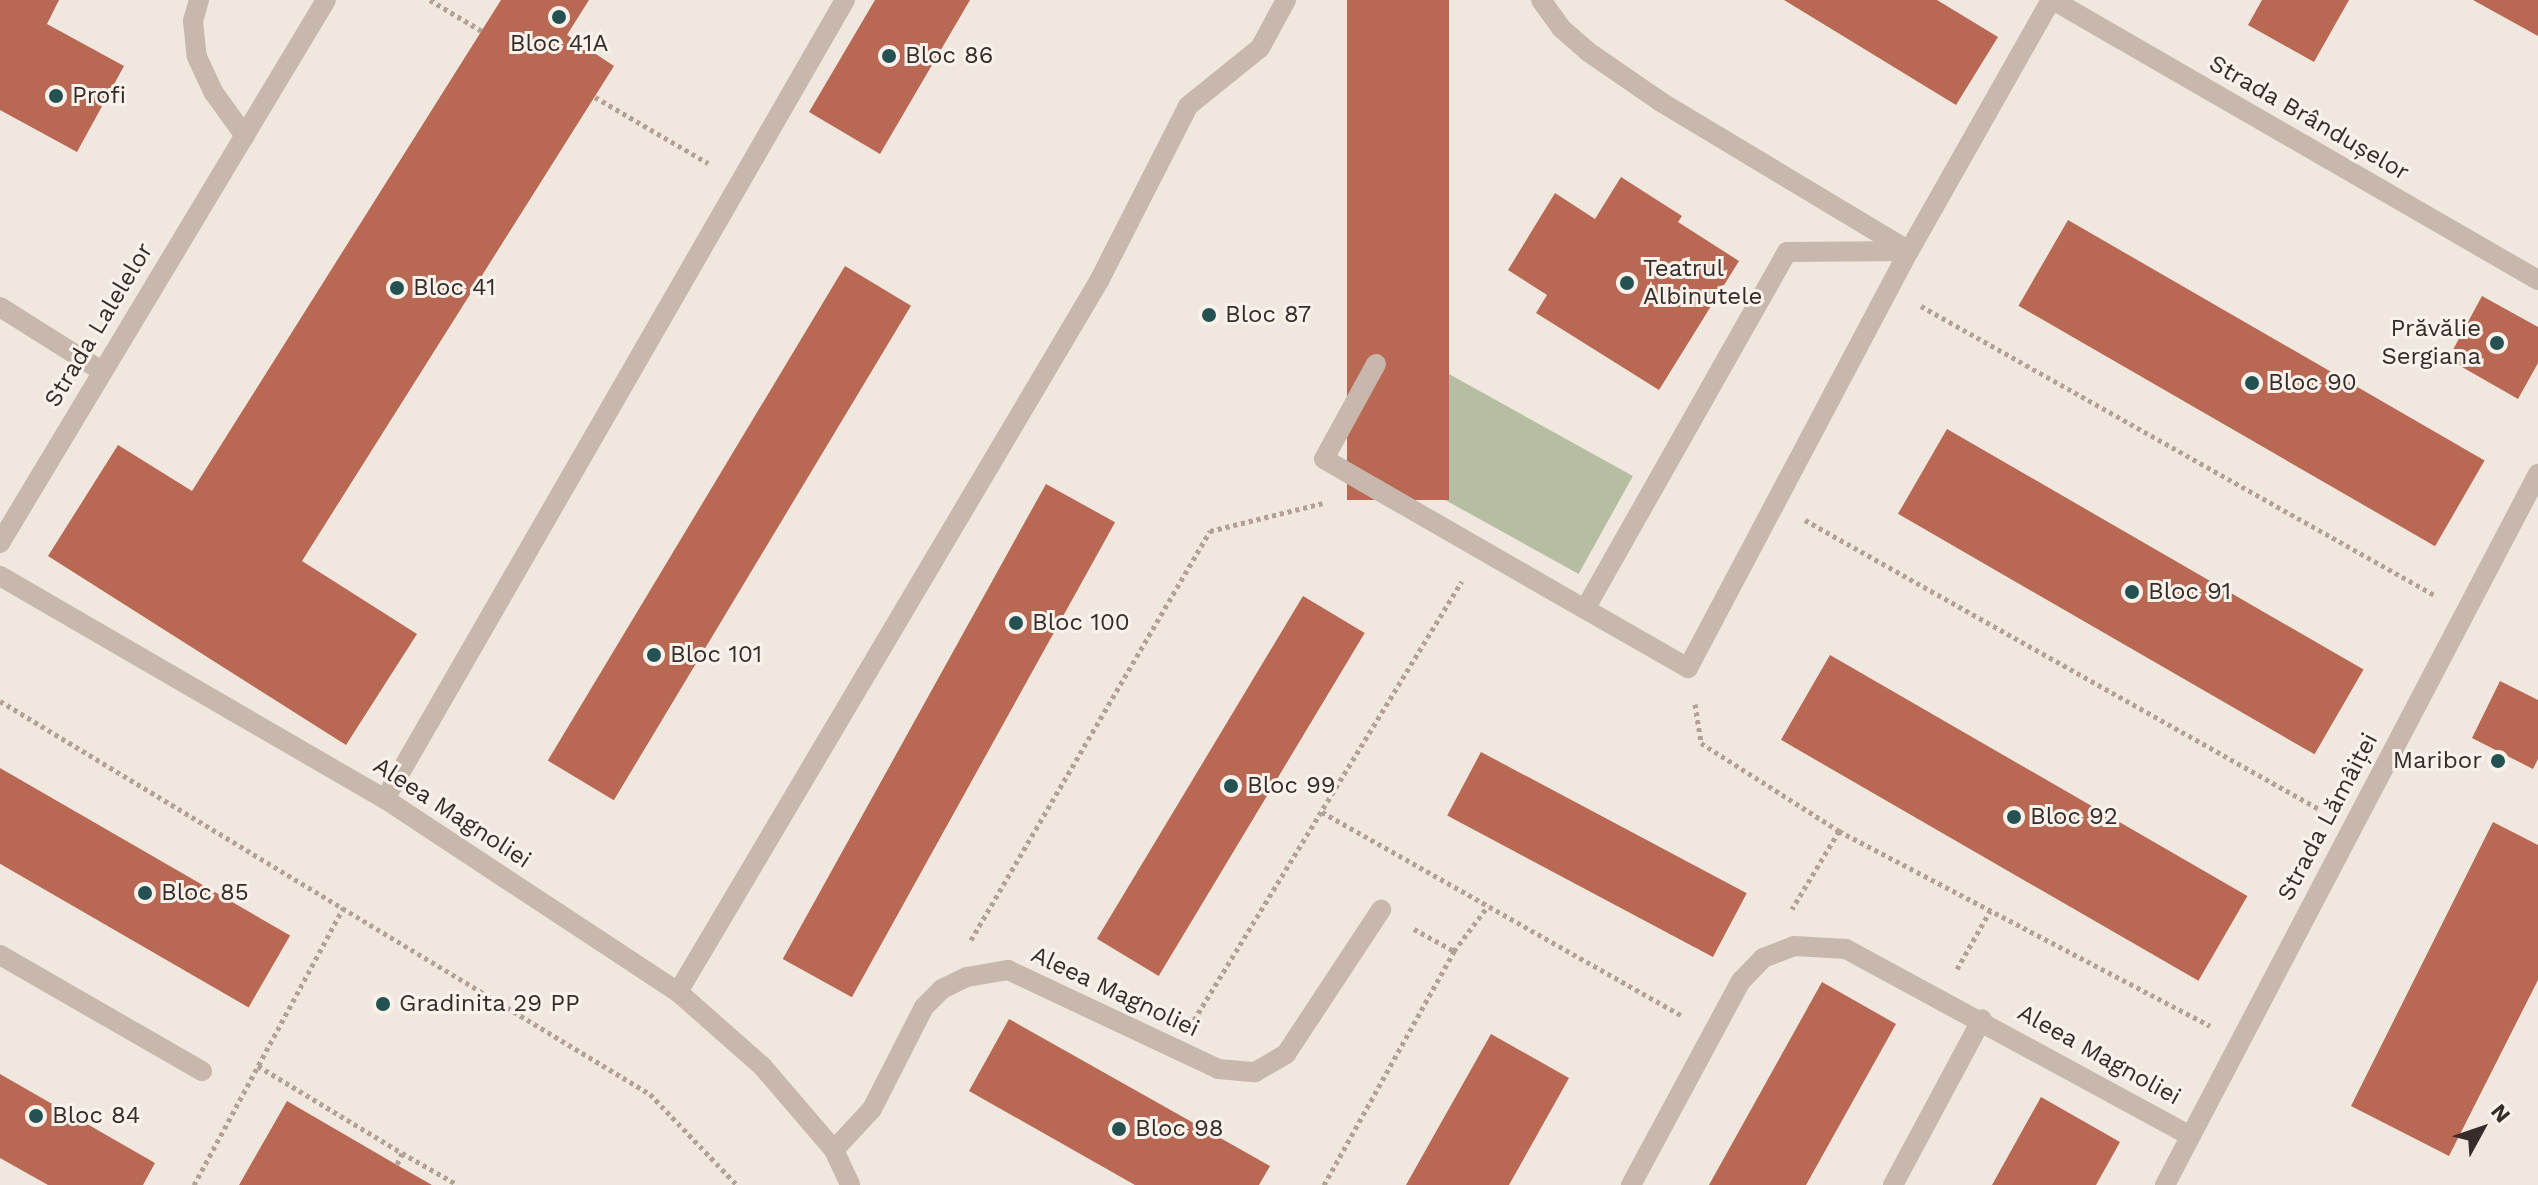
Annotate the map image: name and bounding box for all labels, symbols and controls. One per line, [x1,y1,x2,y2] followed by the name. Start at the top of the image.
[550,8,568,26] marker: Bloc 41A
[510,30,608,58] place label: Bloc 41A
[905,42,993,70] place label: Bloc 86
[880,47,898,65] marker: Bloc 86
[2204,49,2414,187] street label: Strada Brândușelor
[72,82,126,110] place label: Profi
[47,87,65,105] marker: Profi
[38,237,160,413] street label: Strada Lalelelor
[1643,255,1762,311] place label: Teatrul Albinutele
[413,274,496,302] place label: Bloc 41
[1618,274,1636,292] marker: Teatrul Albinutele
[388,279,406,297] marker: Bloc 41
[1225,301,1311,329] place label: Bloc 87
[1200,306,1218,324] marker: Bloc 87
[2381,315,2481,371] place label: Prăvălie Sergiana
[2488,334,2506,352] marker: Prăvălie Sergiana
[2268,369,2357,397] place label: Bloc 90
[2243,374,2261,392] marker: Bloc 90
[2148,578,2231,606] place label: Bloc 91
[2123,583,2141,601] marker: Bloc 91
[1032,609,1130,637] place label: Bloc 100
[1007,614,1025,632] marker: Bloc 100
[670,641,763,669] place label: Bloc 101
[645,646,663,664] marker: Bloc 101
[2272,728,2384,906] street label: Strada Lămâiței
[2393,747,2482,775] place label: Maribor
[368,751,536,875] street label: Aleea Magnoliei
[2489,752,2507,770] marker: Maribor
[1247,772,1336,800] place label: Bloc 99
[1222,777,1240,795] marker: Bloc 99
[2030,803,2118,831] place label: Bloc 92
[2005,808,2023,826] marker: Bloc 92
[161,879,249,907] place label: Bloc 85
[136,884,154,902] marker: Bloc 85
[1026,940,1204,1044] street label: Aleea Magnoliei
[399,990,580,1018] place label: Gradinita 29 PP
[374,995,392,1013] marker: Gradinita 29 PP
[2012,998,2186,1112] street label: Aleea Magnoliei
[2442,1089,2522,1169] north arrow
[2486,1099,2516,1128] text: N
[52,1102,140,1130] place label: Bloc 84
[27,1107,45,1125] marker: Bloc 84
[1135,1115,1224,1143] place label: Bloc 98
[1110,1120,1128,1138] marker: Bloc 98

